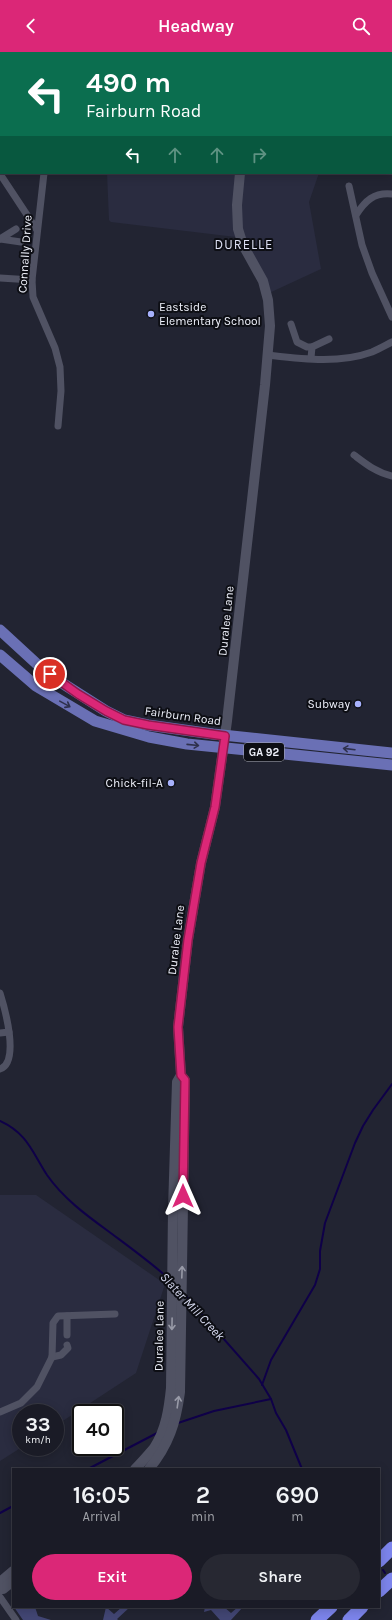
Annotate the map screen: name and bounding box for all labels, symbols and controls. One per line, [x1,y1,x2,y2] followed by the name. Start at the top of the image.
[20,15,42,37] icon: back
[158,15,234,37] text: Headway
[350,15,372,37] icon: search
[86,66,171,99] text: 490 m
[20,68,72,120] icon: left
[86,100,201,122] text: Fairburn Road
[122,144,144,166] icon: left
[164,144,186,166] icon: ahead
[206,144,228,166] icon: ahead
[248,144,270,166] icon: right
[15,215,35,293] street label: Connally Drive
[215,237,273,252] district label: DURELLE
[159,300,261,328] place label: Eastside Elementary School
[146,309,156,319] marker: Eastside Elementary School
[215,585,237,657] street label: Duralee Lane
[33,657,67,691] pin
[39,663,61,685] icon: arrive
[307,697,350,711] place label: Subway
[353,699,363,709] marker: Subway
[58,701,70,709] one-way arrow
[144,704,222,728] street label: Fairburn Road
[186,741,199,749] one-way arrow
[244,743,284,761] road number: GA 92
[343,745,356,752] one-way arrow
[106,776,163,790] place label: Chick-fil-A
[166,778,176,788] marker: Chick-fil-A
[165,904,187,976] street label: Duralee Lane
[162,1175,204,1217] position arrow
[178,1266,186,1279] one-way arrow
[157,1269,228,1344] water label: Slater Mill Creek
[151,1301,167,1371] street label: Duralee Lane
[168,1317,176,1330] one-way arrow
[174,1396,182,1409] one-way arrow
[72,1404,124,1456] speed limit sign: 40
[26,1413,50,1436] text: 33
[25,1434,51,1446] text: km/h
[73,1481,130,1509] text: 16:05
[196,1481,210,1509] text: 2
[276,1481,319,1509] text: 690
[82,1509,121,1524] text: Arrival
[191,1509,215,1524] text: min
[291,1509,304,1524] text: m
[32,1554,192,1600] button: Exit
[200,1554,360,1600] button: Share

